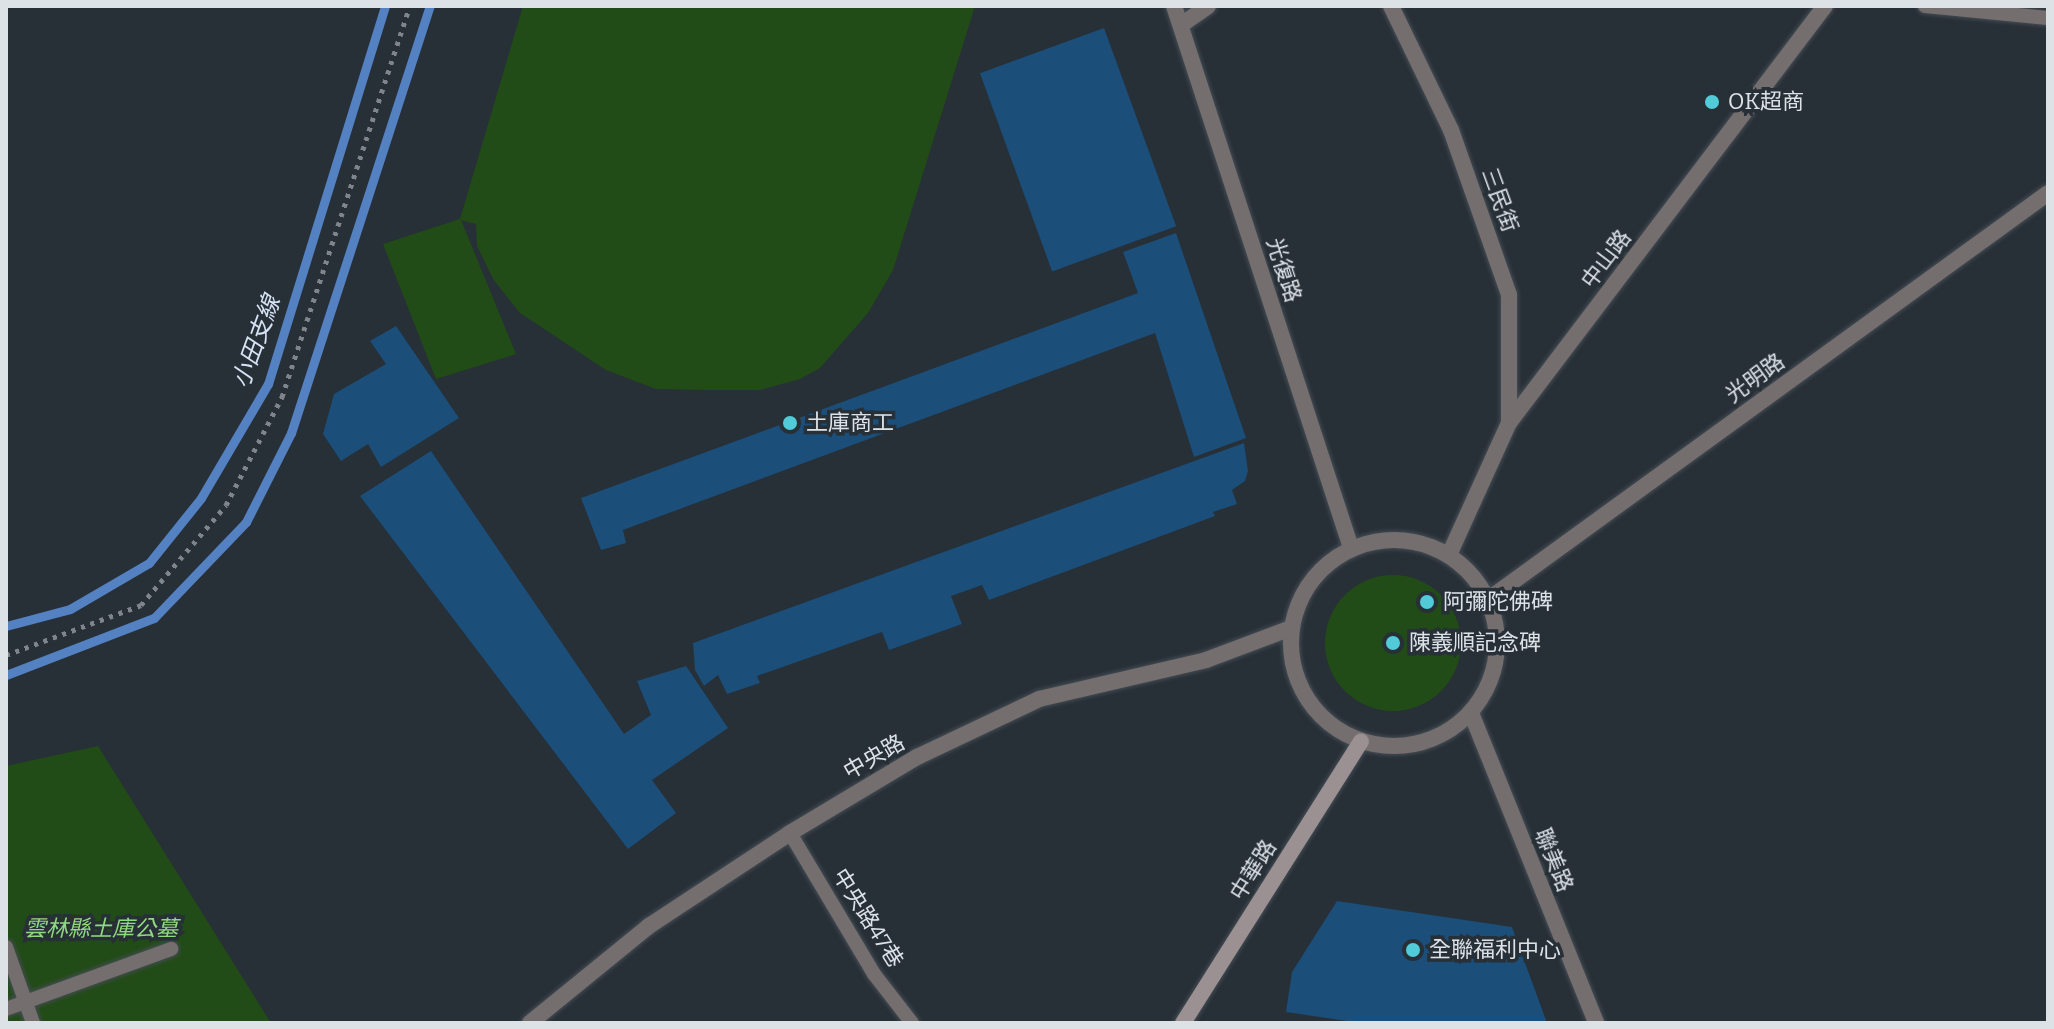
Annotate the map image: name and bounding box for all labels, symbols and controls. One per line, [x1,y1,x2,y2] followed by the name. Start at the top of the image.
[1728,89,1804,115] place label: OK超商
[1703,93,1721,111] marker: OK超商
[1476,164,1524,236] street label: 三民街
[1576,225,1636,293] street label: 中山路
[1261,235,1307,305] street label: 光復路
[227,292,287,392] water label: 小田支線
[1721,348,1789,408] street label: 光明路
[806,410,894,436] place label: 土庫商工
[781,414,799,432] marker: 土庫商工
[1443,589,1553,615] place label: 阿彌陀佛碑
[1418,593,1436,611] marker: 阿彌陀佛碑
[1409,630,1541,656] place label: 陳義順記念碑
[1384,634,1402,652] marker: 陳義順記念碑
[839,729,909,785] street label: 中央路
[1529,824,1579,896] street label: 聯美路
[1224,835,1282,905] street label: 中華路
[827,864,909,972] street label: 中央路47巷
[24,916,178,942] park label: 雲林縣土庫公墓
[1429,937,1561,963] place label: 全聯福利中心
[1404,941,1422,959] marker: 全聯福利中心

